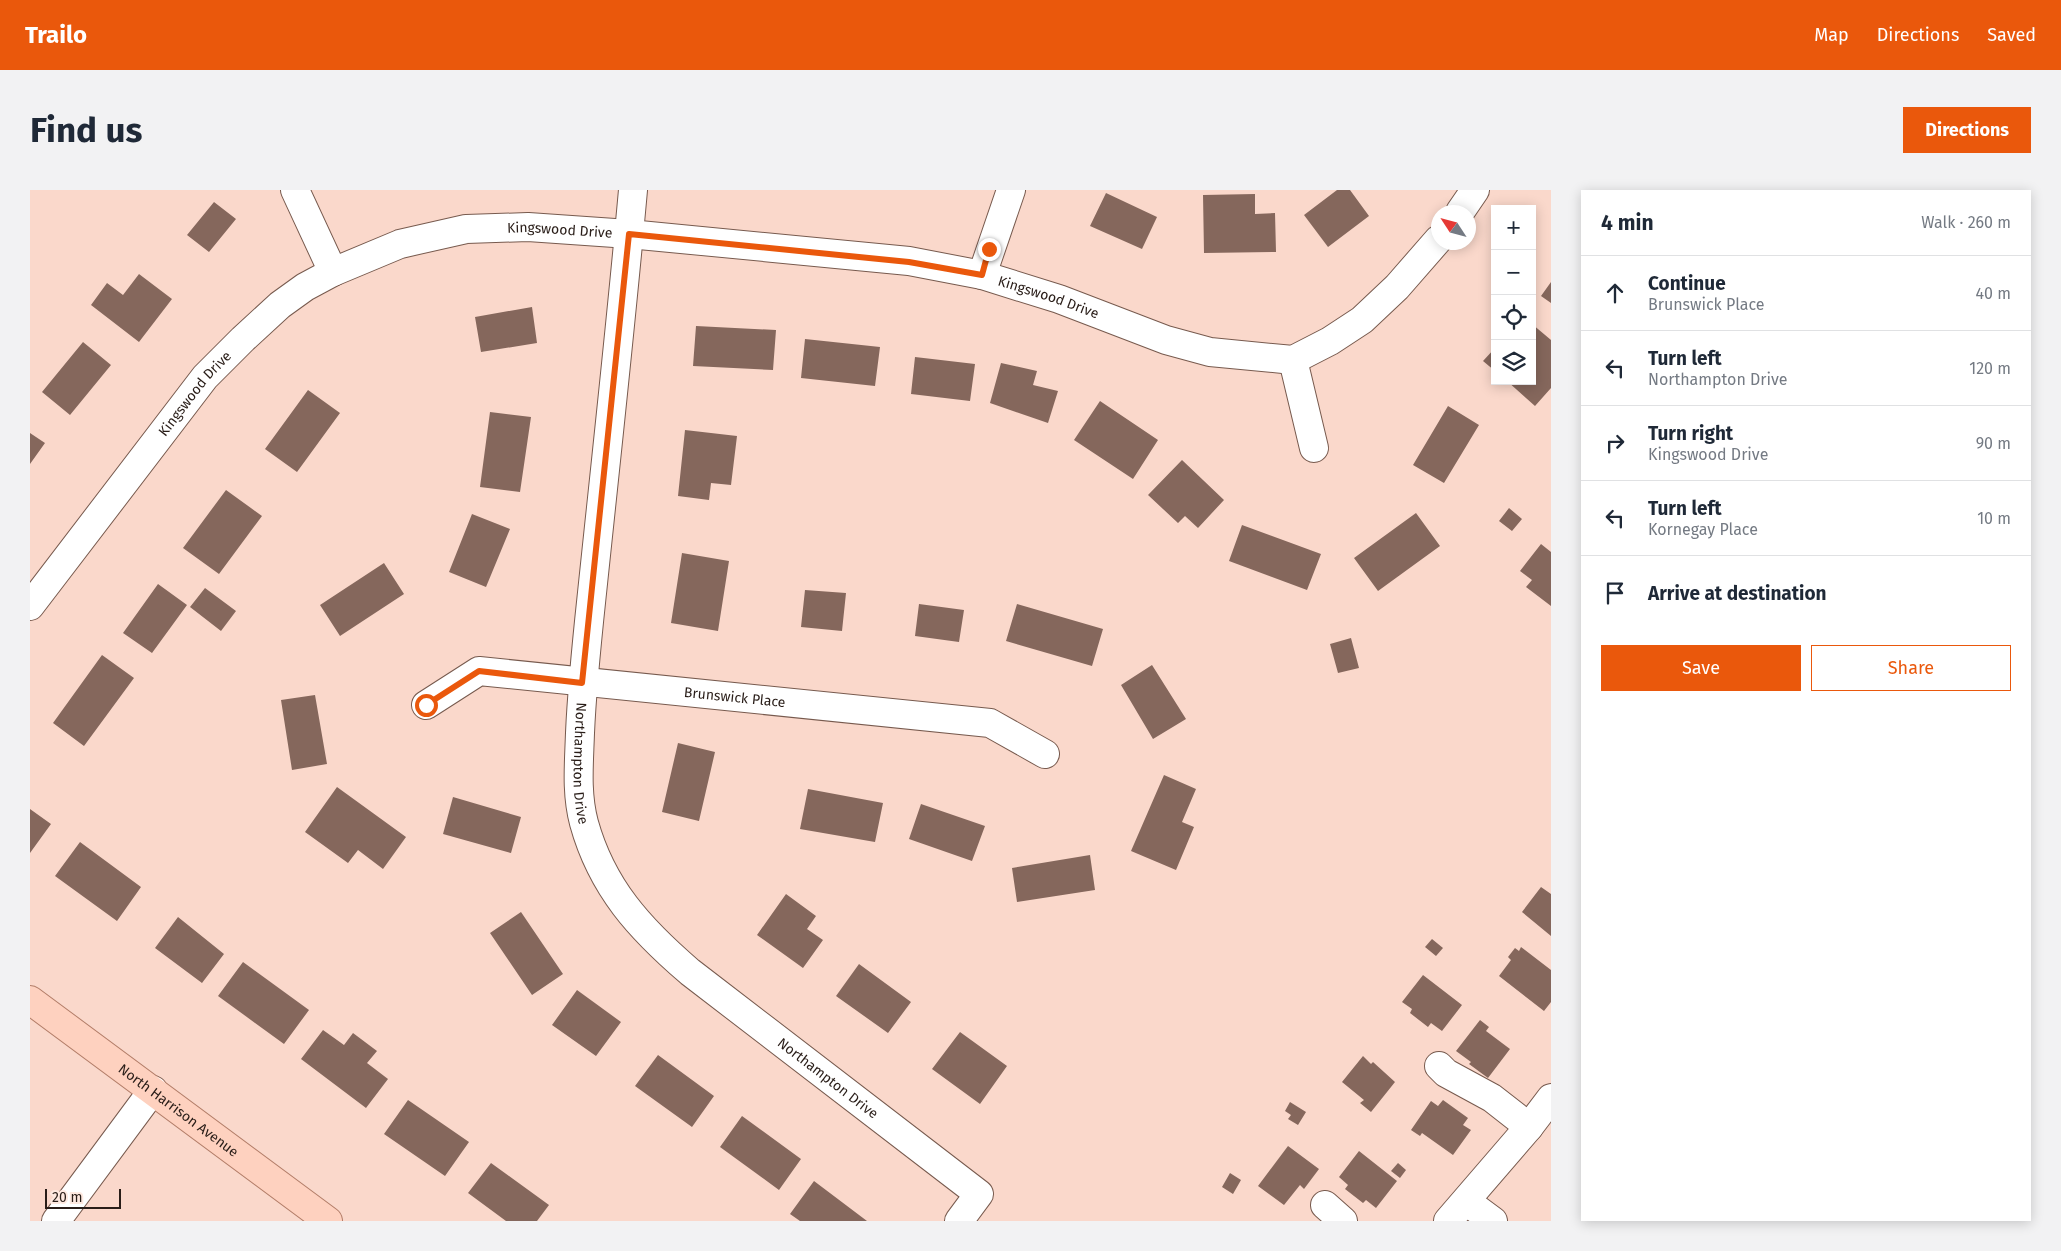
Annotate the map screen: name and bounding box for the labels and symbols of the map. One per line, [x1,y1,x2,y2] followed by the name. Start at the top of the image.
[1431,205,1476,250] north arrow
[507,218,613,241] street label: Kingswood Drive
[978,238,1001,261] route end
[996,272,1101,322] street label: Kingswood Drive
[155,347,235,439] street label: Kingswood Drive
[683,683,786,711] street label: Brunswick Place
[415,694,438,717] route start
[570,702,592,826] street label: Northampton Drive
[774,1034,882,1122] street label: Northampton Drive
[115,1060,242,1160] street label: North Harrison Avenue
[45,1186,121,1209] scale bar

